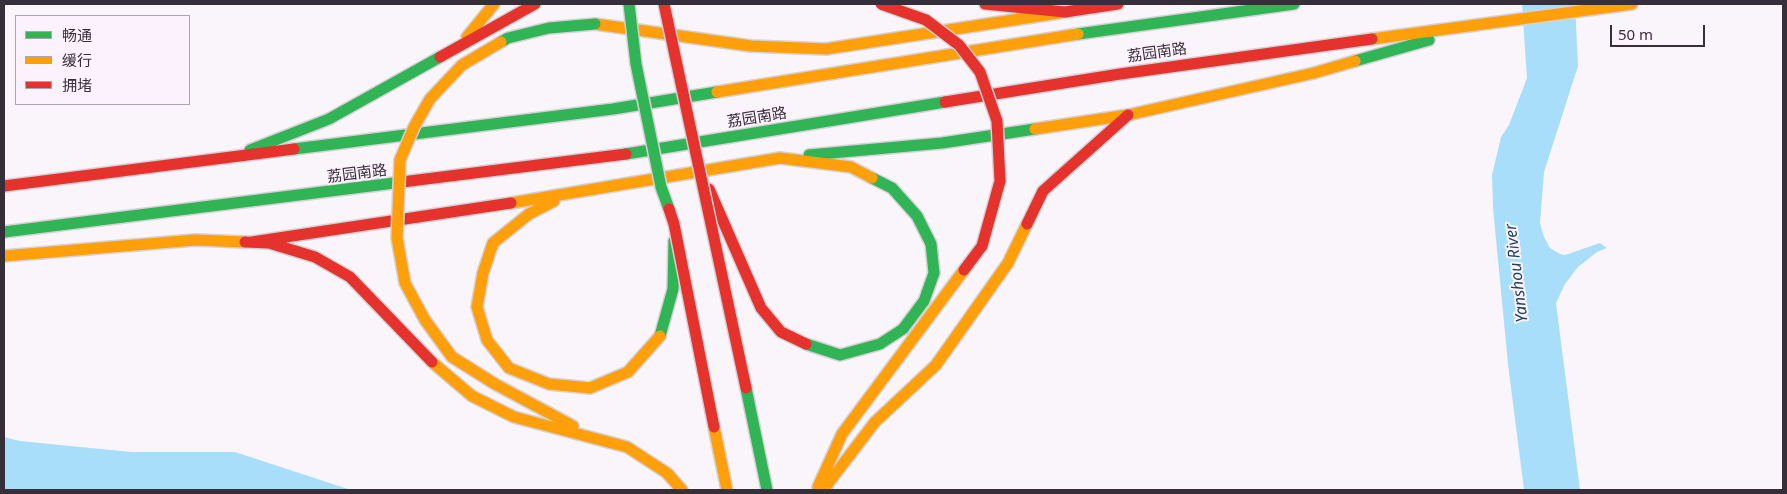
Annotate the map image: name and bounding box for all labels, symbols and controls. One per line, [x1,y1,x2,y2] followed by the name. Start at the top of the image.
[15,15,190,105] legend
[1612,15,1707,47] scale bar
[1618,24,1653,44] text: 50 m
[62,25,92,45] text: 畅通
[1126,40,1188,66] street label: 荔园南路
[62,50,92,70] text: 缓行
[62,75,92,95] text: 拥堵
[726,104,788,132] street label: 荔园南路
[326,161,388,187] street label: 荔园南路
[1501,222,1533,324] water label: Yanshou River

